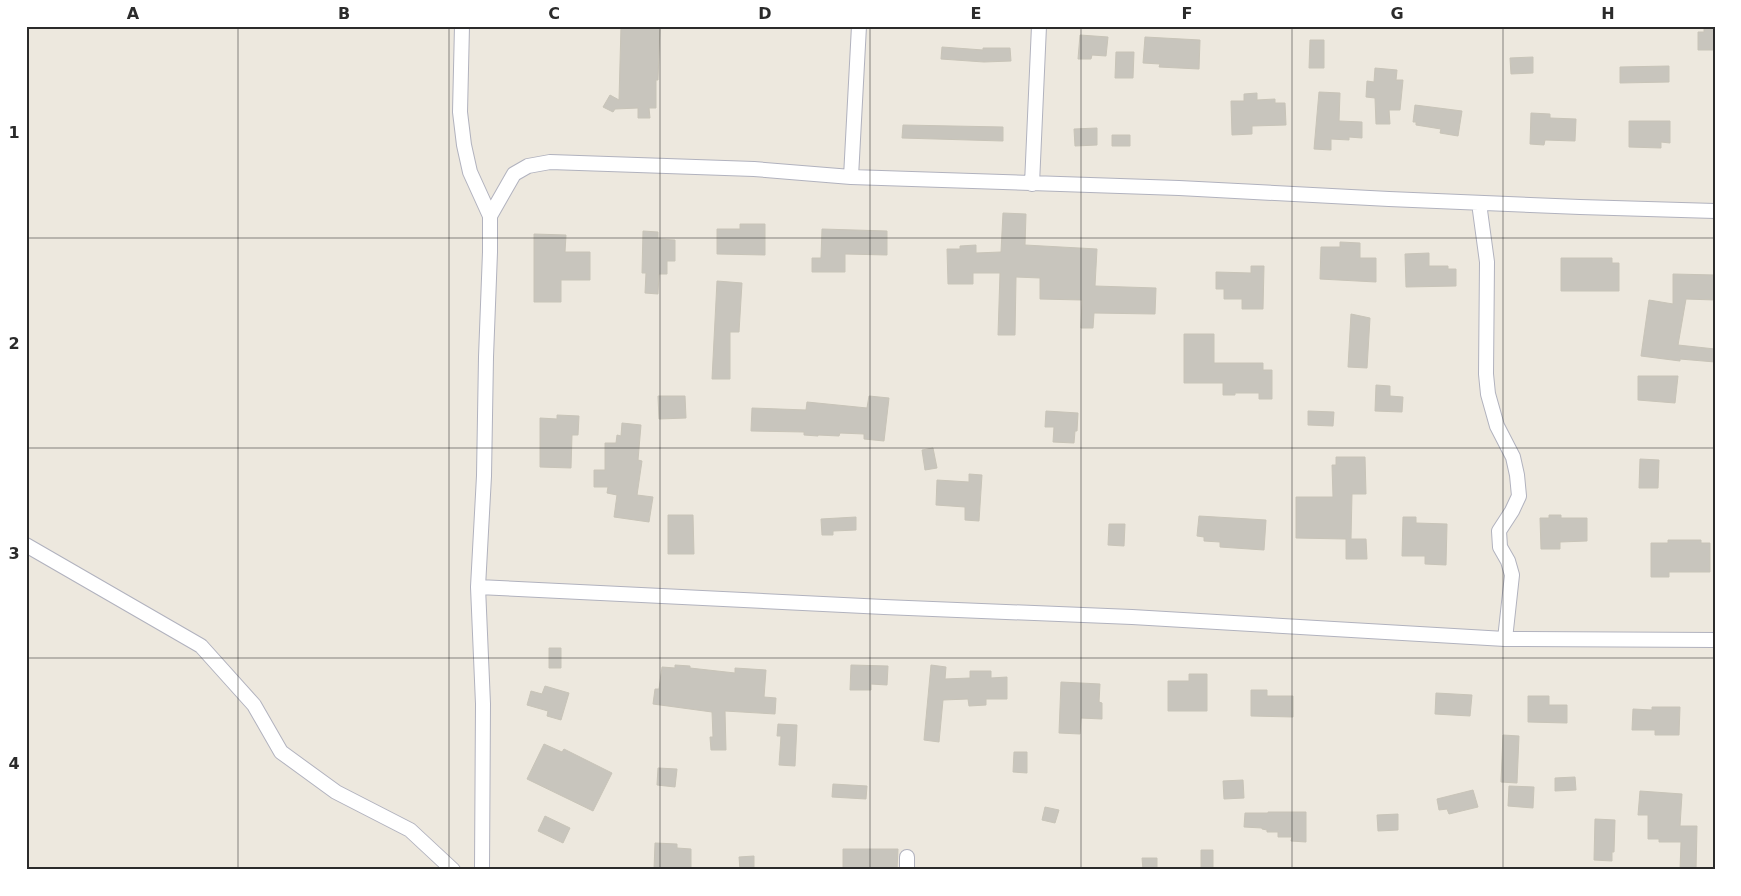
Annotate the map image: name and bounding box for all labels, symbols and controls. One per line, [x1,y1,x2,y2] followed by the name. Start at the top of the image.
[127,4,140,23] text: A
[338,4,350,23] text: B
[548,4,560,23] text: C
[758,4,772,23] text: D
[971,4,981,23] text: E
[1182,4,1192,23] text: F
[1390,4,1404,23] text: G
[1601,4,1615,23] text: H
[8,123,20,142] text: 1
[8,334,20,353] text: 2
[8,544,20,563] text: 3
[8,754,20,773] text: 4

